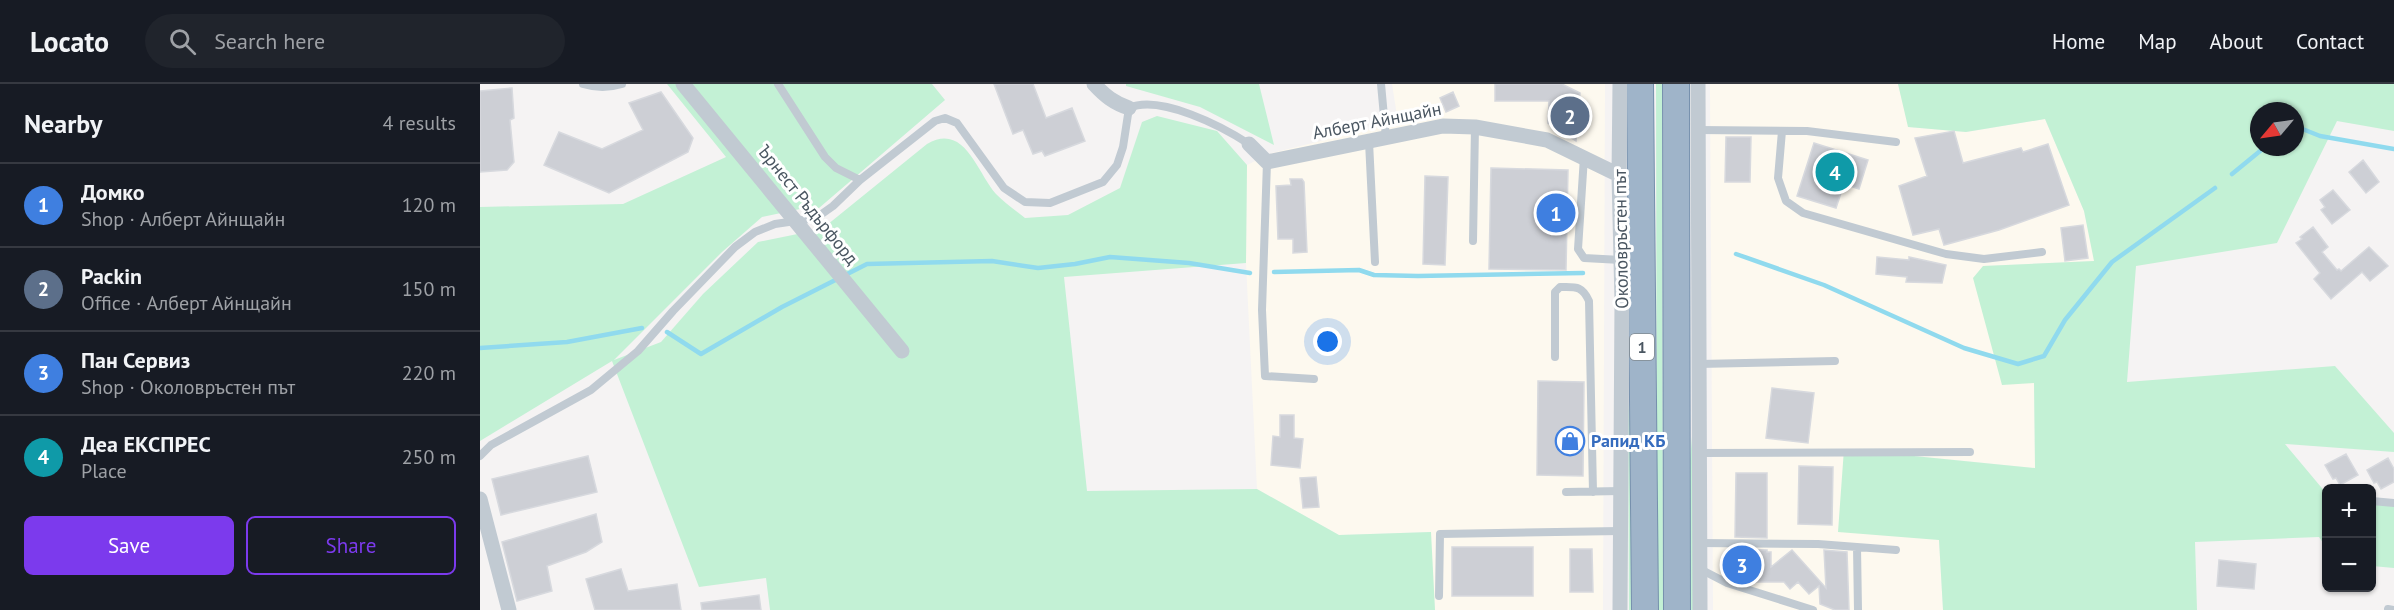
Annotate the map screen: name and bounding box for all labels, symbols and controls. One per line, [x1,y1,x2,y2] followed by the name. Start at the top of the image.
[145,14,565,68] search box
[30,23,109,60] text: Locato
[166,25,199,58] icon: search
[214,27,325,55] text: Search here
[2052,28,2105,55] text: Home
[2138,28,2177,55] text: Map
[2210,28,2263,55] text: About
[2296,28,2364,55] text: Contact
[1550,93,1590,138] pin: 2
[1311,97,1443,144] street label: Алберт Айнщайн
[2250,102,2304,156] north arrow
[24,107,102,140] text: Nearby
[383,110,456,136] text: 4 results
[752,139,864,269] street label: Ърнест Ръдърфорд
[1816,150,1854,194] pin: 4
[1608,168,1633,309] street label: Околовръстен път
[81,178,145,206] text: Домко
[1536,190,1576,236] pin: 1
[38,192,49,218] text: 1
[402,192,456,218] text: 120 m
[81,206,285,232] text: Shop · Алберт Айнщайн
[81,262,142,290] text: Packin
[38,276,49,302] text: 2
[402,276,456,302] text: 150 m
[81,290,292,316] text: Office · Алберт Айнщайн
[1313,327,1342,356] your location
[1630,334,1654,360] road number: 1
[81,346,190,374] text: Пан Сервиз
[38,360,49,386] text: 3
[402,360,456,386] text: 220 m
[81,374,295,400] text: Shop · Околовръстен път
[1554,425,1586,457] shop icon: Рапид КБ
[1591,429,1665,452] place label: Рапид КБ
[81,430,211,458] text: Деа ЕКСПРЕС
[38,444,49,470] text: 4
[402,444,456,470] text: 250 m
[81,458,127,484] text: Place
[2322,484,2376,592] map controls
[2322,484,2376,538] button: +
[24,516,234,575] button: Save
[246,516,456,575] button: Share
[2322,538,2376,592] button: −
[1722,542,1762,588] pin: 3

